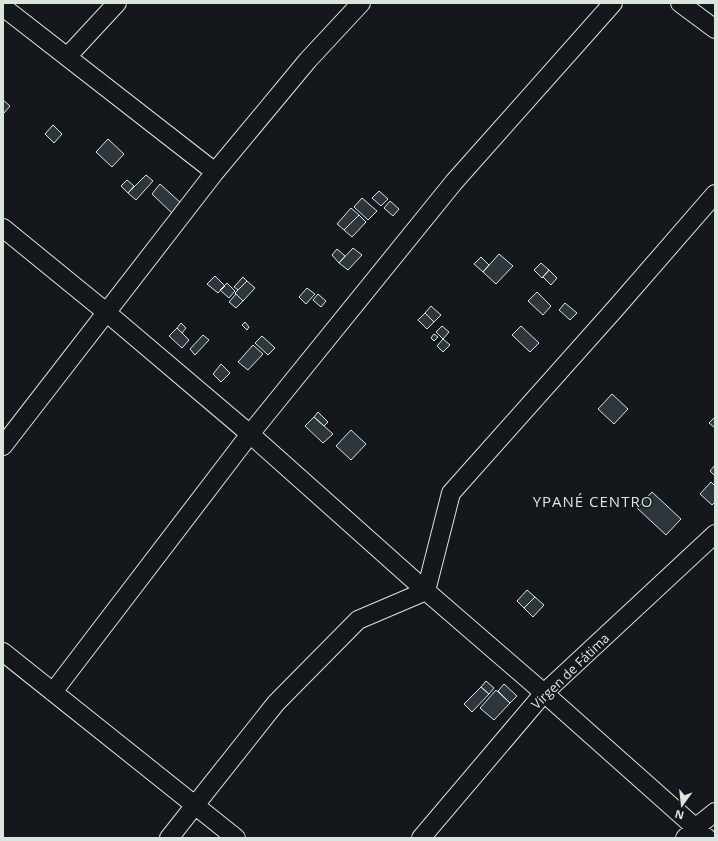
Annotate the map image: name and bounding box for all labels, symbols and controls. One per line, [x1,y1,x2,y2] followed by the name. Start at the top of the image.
[533,491,653,511] district label: YPANÉ CENTRO
[527,629,613,713] street label: Virgen de Fátima
[662,785,702,825] north arrow
[673,807,686,824] text: N

